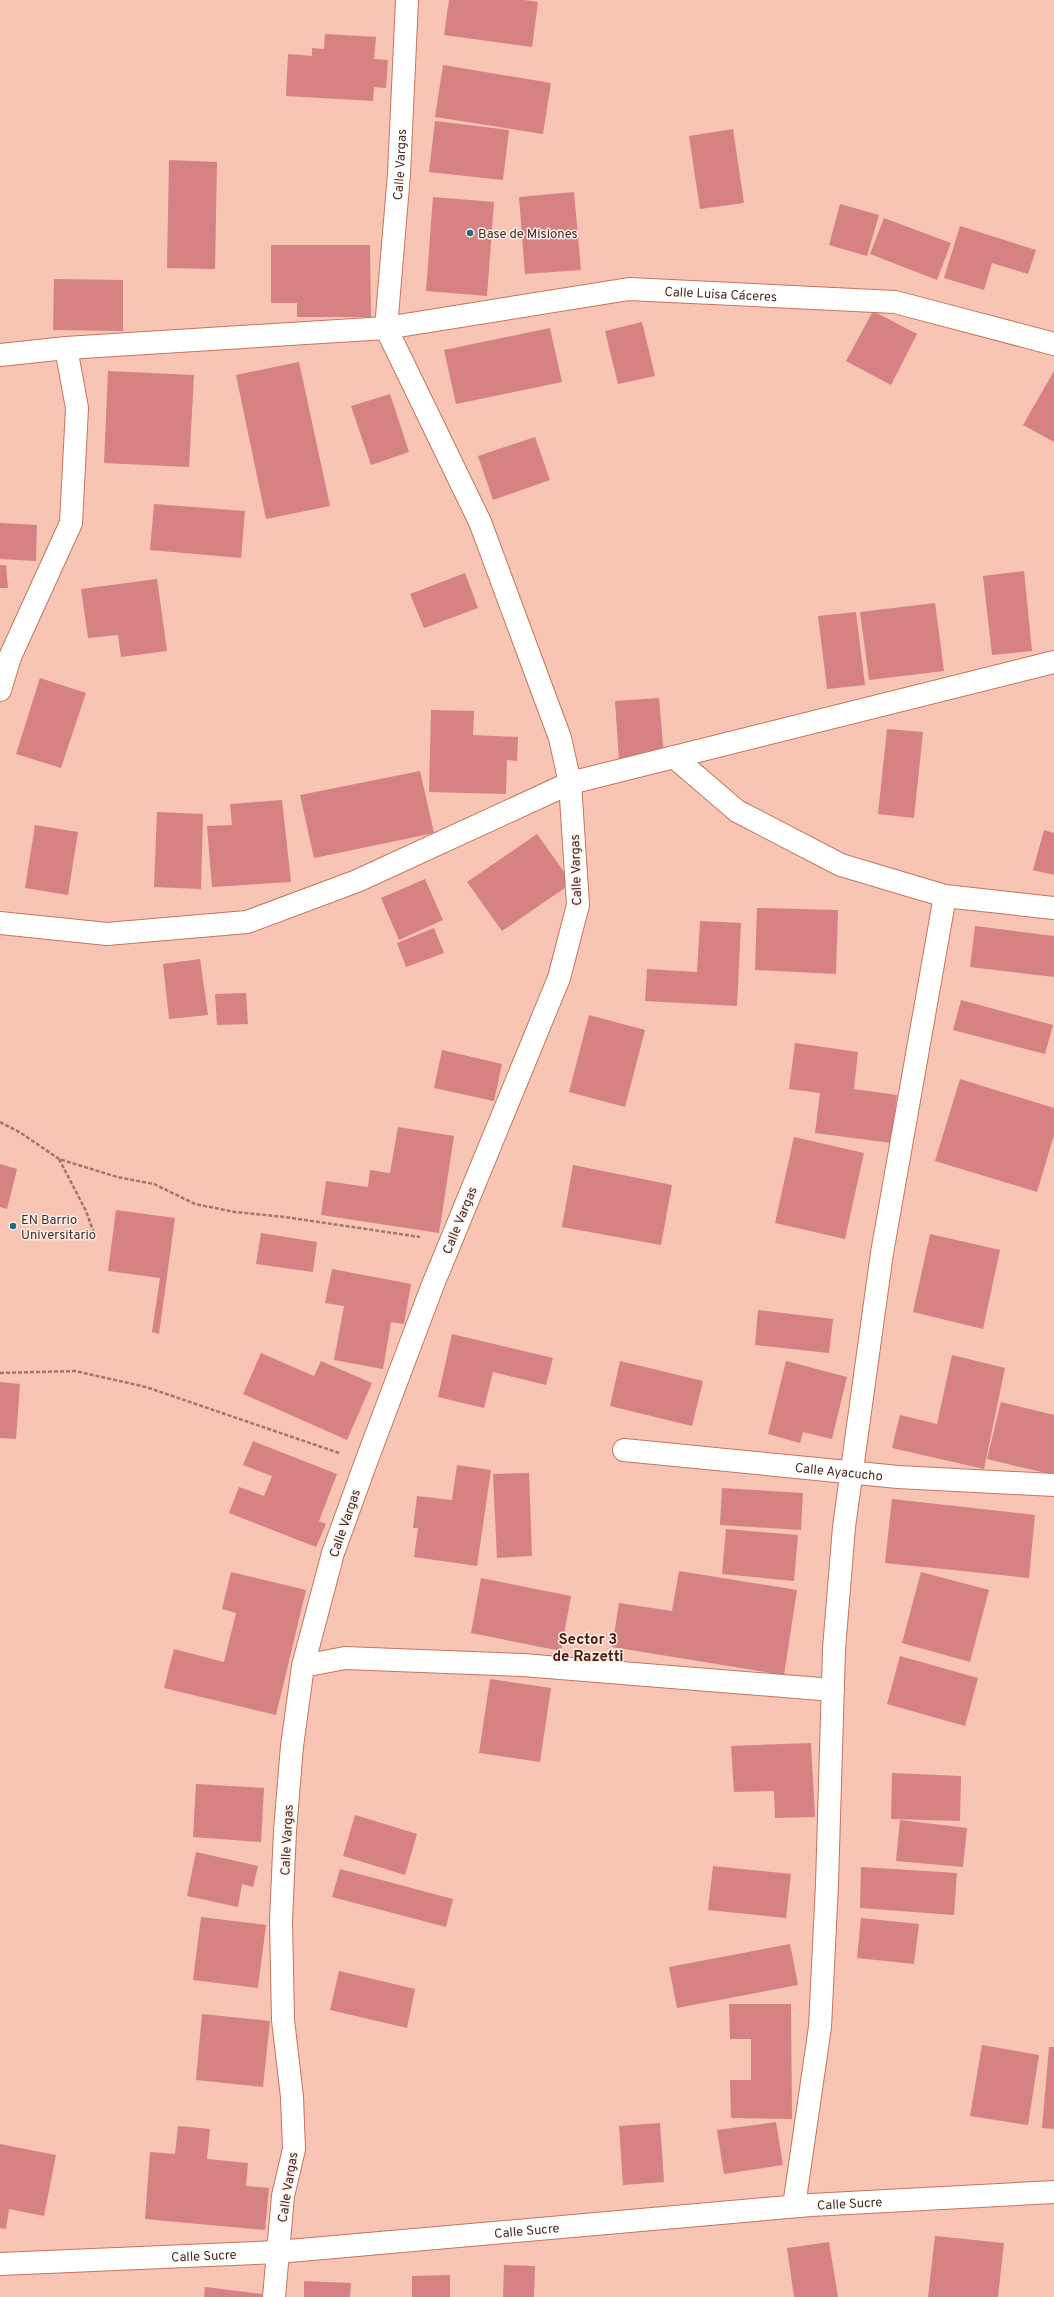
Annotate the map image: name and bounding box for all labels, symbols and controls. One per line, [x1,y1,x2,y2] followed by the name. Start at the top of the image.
[391,129,411,201] street label: Calle Vargas
[478,227,578,243] place label: Base de Misiones
[465,228,475,238] marker: Base de Misiones
[664,285,777,306] street label: Calle Luisa Cáceres
[568,834,586,906] street label: Calle Vargas
[440,1185,482,1257] street label: Calle Vargas
[21,1213,96,1244] place label: EN Barrio Universitario
[8,1221,18,1231] marker: EN Barrio Universitario
[794,1461,884,1485] street label: Calle Ayacucho
[327,1487,365,1560] street label: Calle Vargas
[552,1631,624,1667] district label: Sector 3 de Razetti
[278,1804,298,1876] street label: Calle Vargas
[276,2151,302,2224] street label: Calle Vargas
[817,2195,883,2215] street label: Calle Sucre
[494,2221,560,2243] street label: Calle Sucre
[171,2248,237,2267] street label: Calle Sucre

